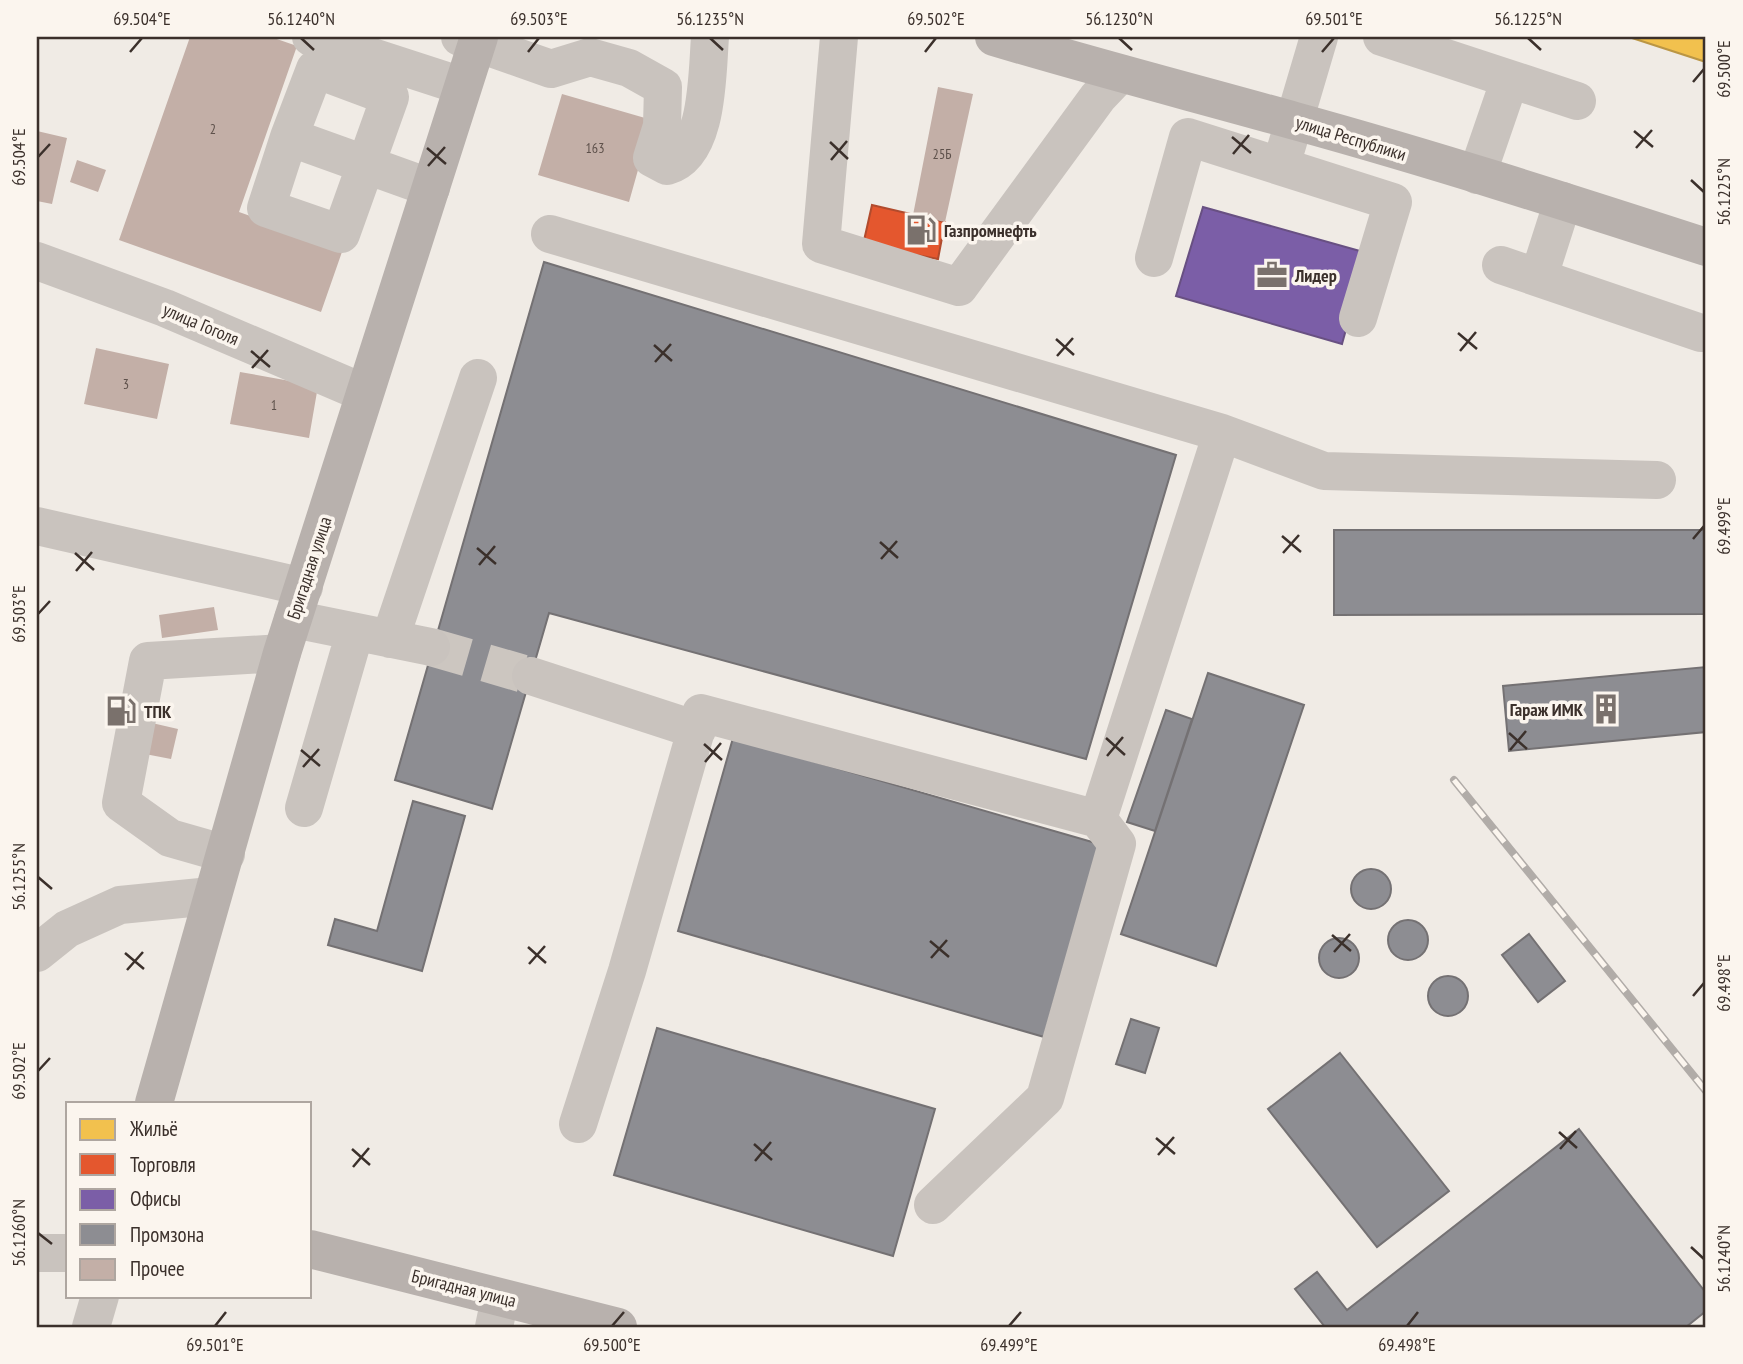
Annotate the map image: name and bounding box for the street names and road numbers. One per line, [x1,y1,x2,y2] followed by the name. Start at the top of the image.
[1293,110,1409,166] street label: улица Республики
[159,298,243,350] street label: улица Гоголя
[282,514,336,622] street label: Бригадная улица
[409,1264,519,1312] street label: Бригадная улица

